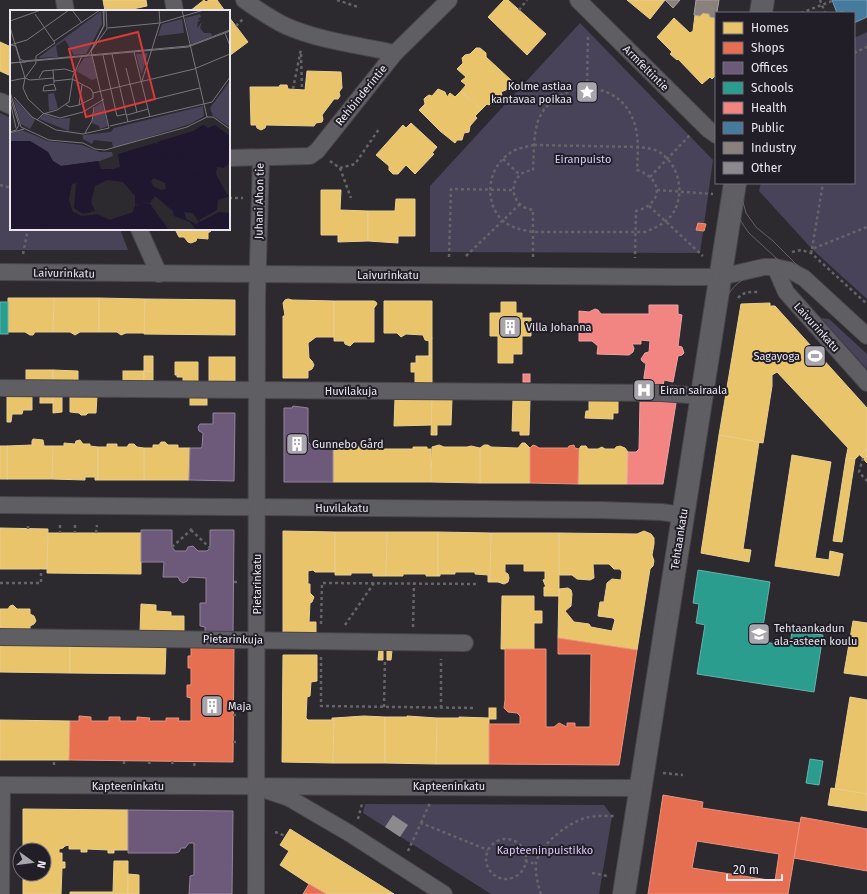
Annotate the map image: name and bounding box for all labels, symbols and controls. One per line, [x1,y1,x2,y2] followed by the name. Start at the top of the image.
[10,10,230,230] inset map
[715,12,855,184] legend
[751,21,789,35] text: Homes
[751,41,785,55] text: Shops
[620,43,671,94] street label: Armfeltintie
[751,61,788,75] text: Offices
[333,62,390,128] street label: Rehbinderintie
[574,79,600,105] place icon: Kolme astiaa kantavaa poikaa
[491,80,572,106] place label: Kolme astiaa kantavaa poikaa
[751,81,794,95] text: Schools
[751,101,787,115] text: Health
[751,121,785,135] text: Public
[751,141,796,155] text: Industry
[555,153,611,166] park label: Eiranpuisto
[751,161,782,175] text: Other
[252,163,267,239] street label: Juhani Ahon tie
[33,266,95,281] street label: Laivurinkatu
[357,269,419,282] street label: Laivurinkatu
[791,300,842,355] street label: Laivurinkatu
[497,314,523,340] building icon: Villa Johanna
[526,321,592,334] place label: Villa Johanna
[802,343,828,369] sports icon: Sagayoga
[754,350,800,363] place label: Sagayoga
[631,377,657,403] hospital icon: Eiran sairaala
[660,384,727,397] place label: Eiran sairaala
[325,385,377,398] street label: Huvilakuja
[284,431,310,457] building icon: Gunnebo Gård
[312,438,384,451] place label: Gunnebo Gård
[315,502,369,515] street label: Huvilakatu
[668,508,691,571] street label: Tehtaankatu
[251,554,264,614] street label: Pietarinkatu
[746,621,772,647] school or university icon: Tehtaankadun ala-asteen koulu
[774,622,857,648] place label: Tehtaankadun ala-asteen koulu
[203,632,263,647] street label: Pietarinkuja
[199,693,225,719] building icon: Maja
[228,700,252,713] place label: Maja
[92,780,164,793] street label: Kapteeninkatu
[413,780,485,793] street label: Kapteeninkatu
[12,842,52,882] north arrow
[497,844,593,857] park label: Kapteeninpuistikko
[727,856,782,882] scale bar
[34,859,48,869] text: N
[733,863,759,877] text: 20 m

